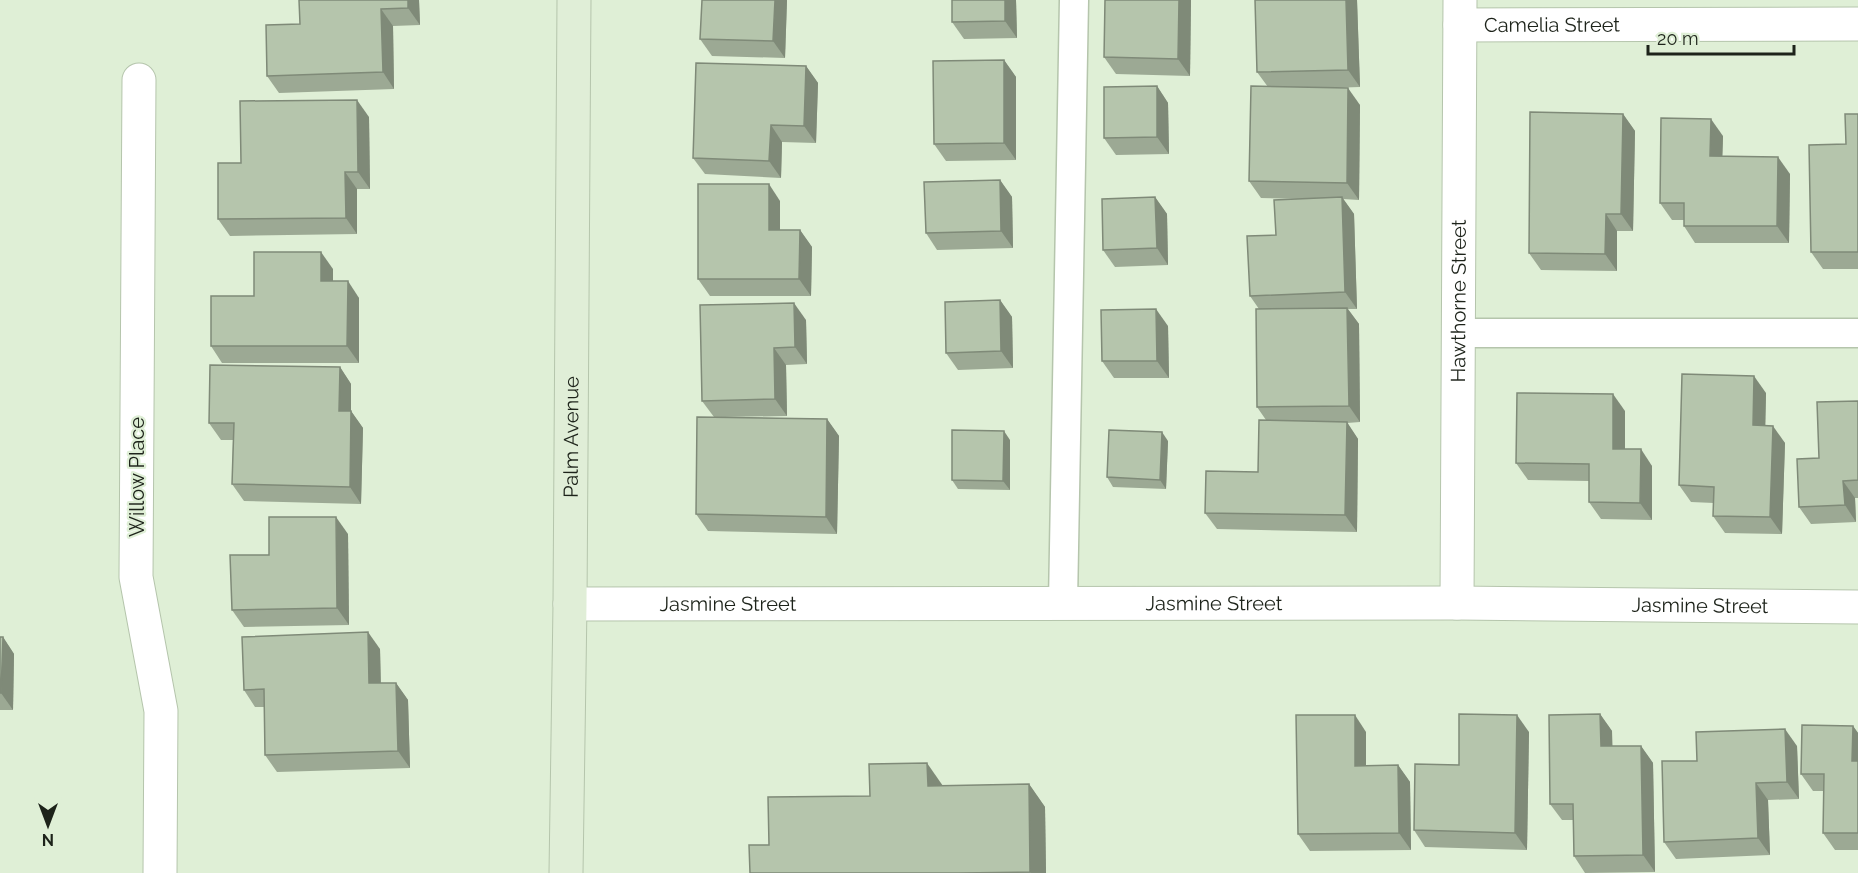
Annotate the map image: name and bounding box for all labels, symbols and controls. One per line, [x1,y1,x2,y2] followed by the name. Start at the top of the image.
[1484,13,1620,37] street label: Camelia Street
[1648,18,1794,56] scale bar
[1657,28,1699,49] text: 20 m
[1446,219,1471,382] street label: Hawthorne Street
[559,376,584,498] street label: Palm Avenue
[125,417,149,537] street label: Willow Place
[1146,591,1283,615] street label: Jasmine Street
[660,592,797,616] street label: Jasmine Street
[1631,593,1769,618] street label: Jasmine Street
[18,795,78,855] north arrow
[42,830,54,849] text: N

